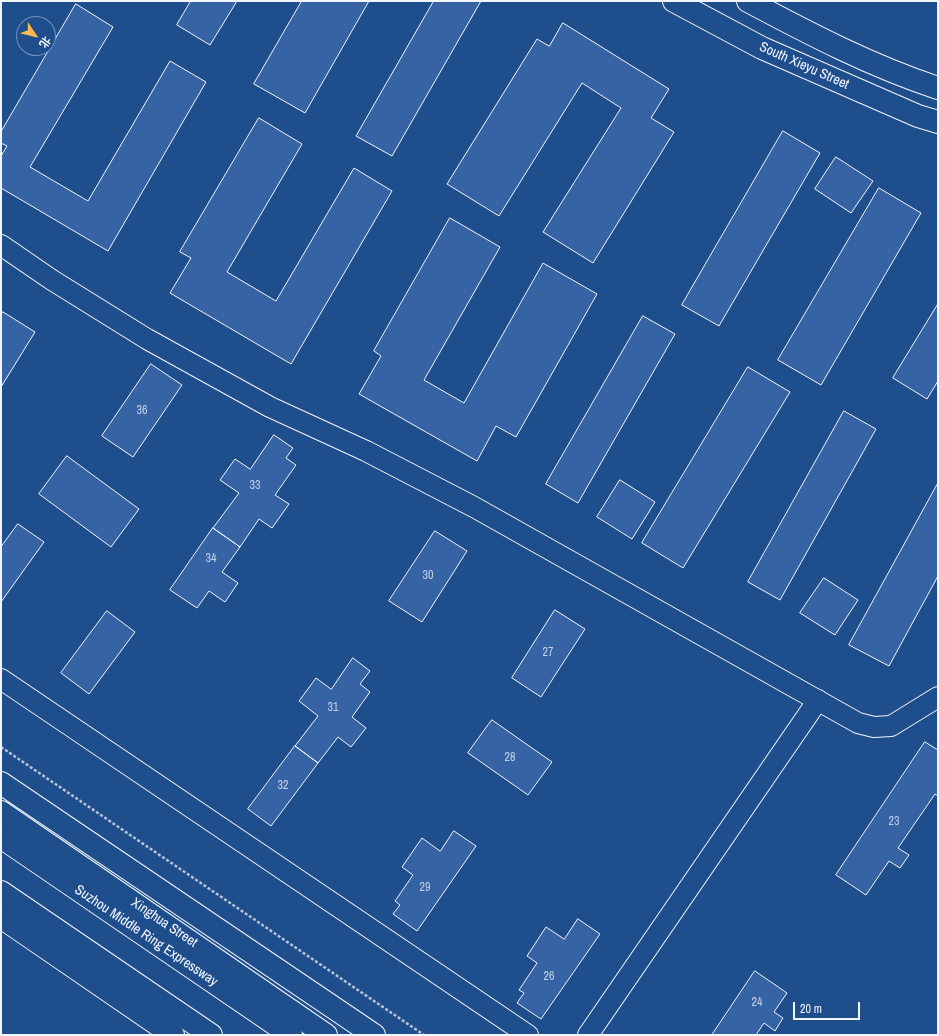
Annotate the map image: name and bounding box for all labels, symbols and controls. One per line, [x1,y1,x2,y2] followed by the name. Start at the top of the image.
[16,16,56,56] north arrow
[36,34,54,51] text: 北
[757,39,851,93] street label: South Xieyu Street
[137,404,147,418] house number: 36
[250,479,260,493] house number: 33
[206,552,216,566] house number: 34
[423,569,433,583] house number: 30
[543,646,553,660] house number: 27
[328,701,338,715] house number: 31
[505,751,515,765] house number: 28
[278,779,288,793] house number: 32
[889,815,899,829] house number: 23
[420,881,430,895] house number: 29
[71,882,221,990] street label: Suzhou Middle Ring Expressway
[128,895,200,951] street label: Xinghua Street
[544,970,554,984] house number: 26
[795,994,862,1020] scale bar
[752,996,762,1010] house number: 24
[800,1001,822,1017] text: 20 m

